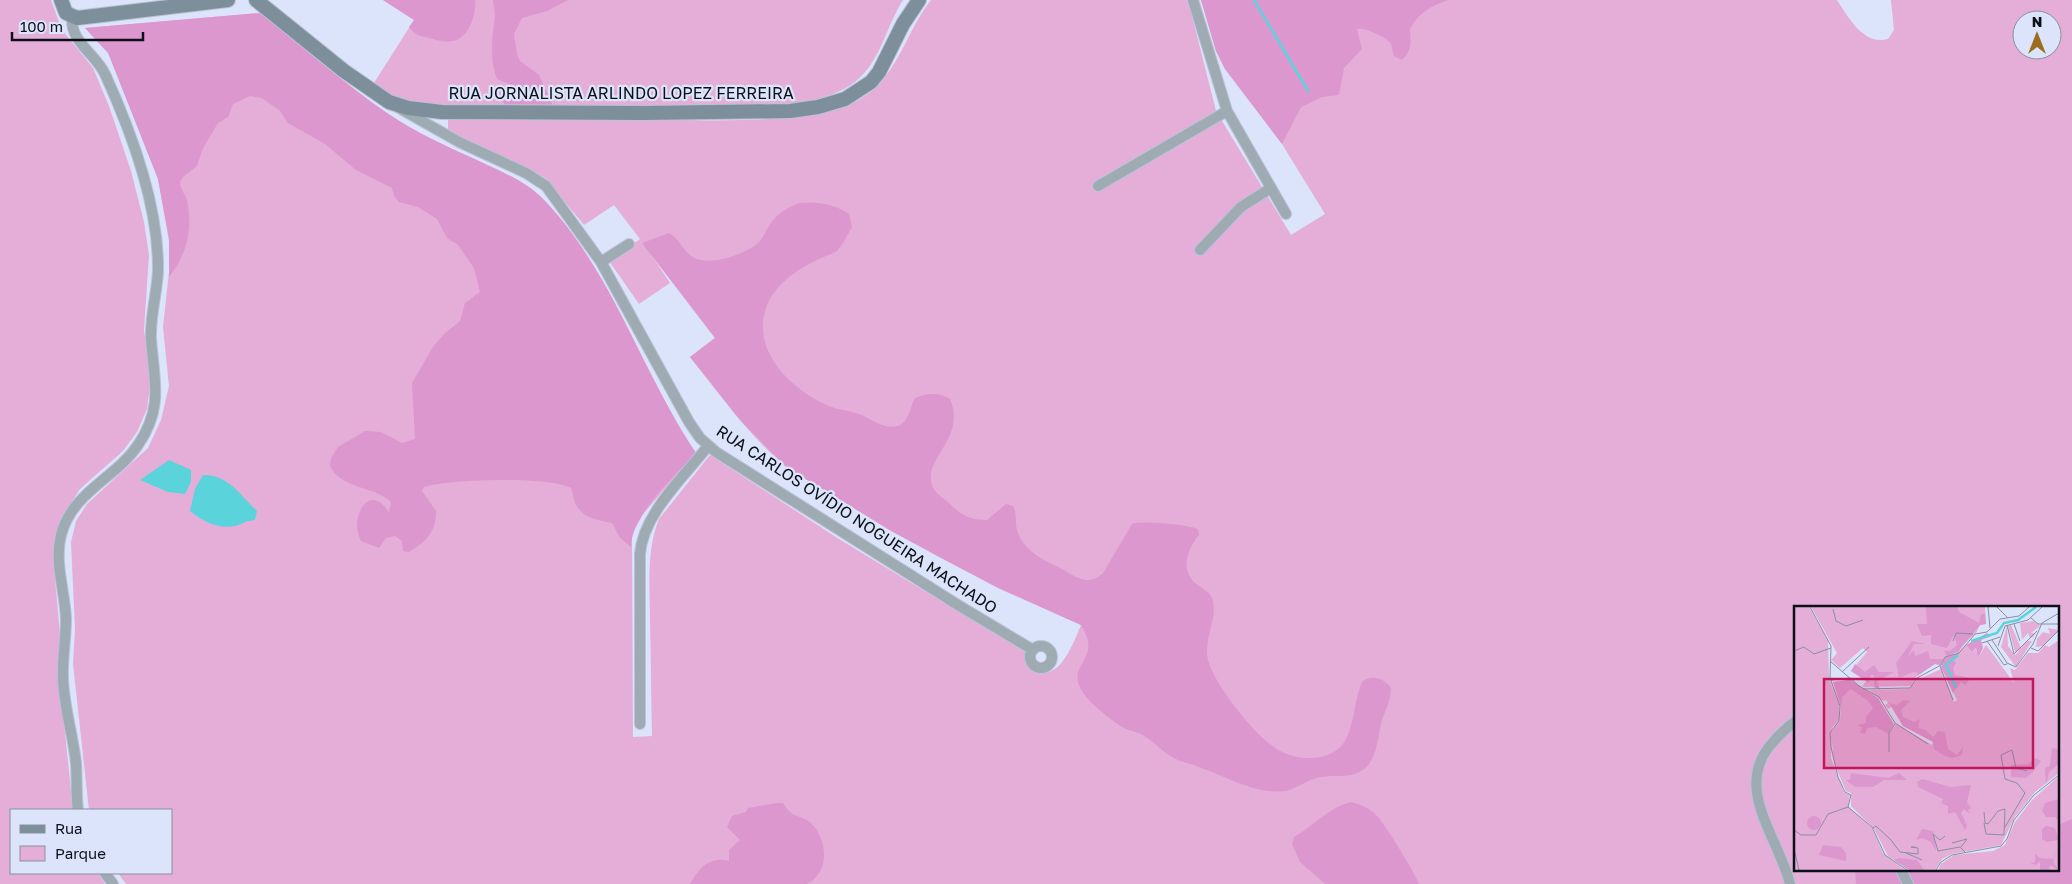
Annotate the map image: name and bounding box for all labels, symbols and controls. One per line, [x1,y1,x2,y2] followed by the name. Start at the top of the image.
[12,10,144,42] scale bar
[2012,10,2062,60] north arrow
[2032,13,2042,30] text: N
[20,17,63,35] text: 100 m
[448,83,794,103] street label: RUA JORNALISTA ARLINDO LOPEZ FERREIRA
[713,420,1001,618] street label: RUA CARLOS OVÍDIO NOGUEIRA MACHADO
[1794,606,2060,872] inset map
[10,809,172,874] legend
[55,819,82,837] text: Rua
[55,844,106,862] text: Parque

